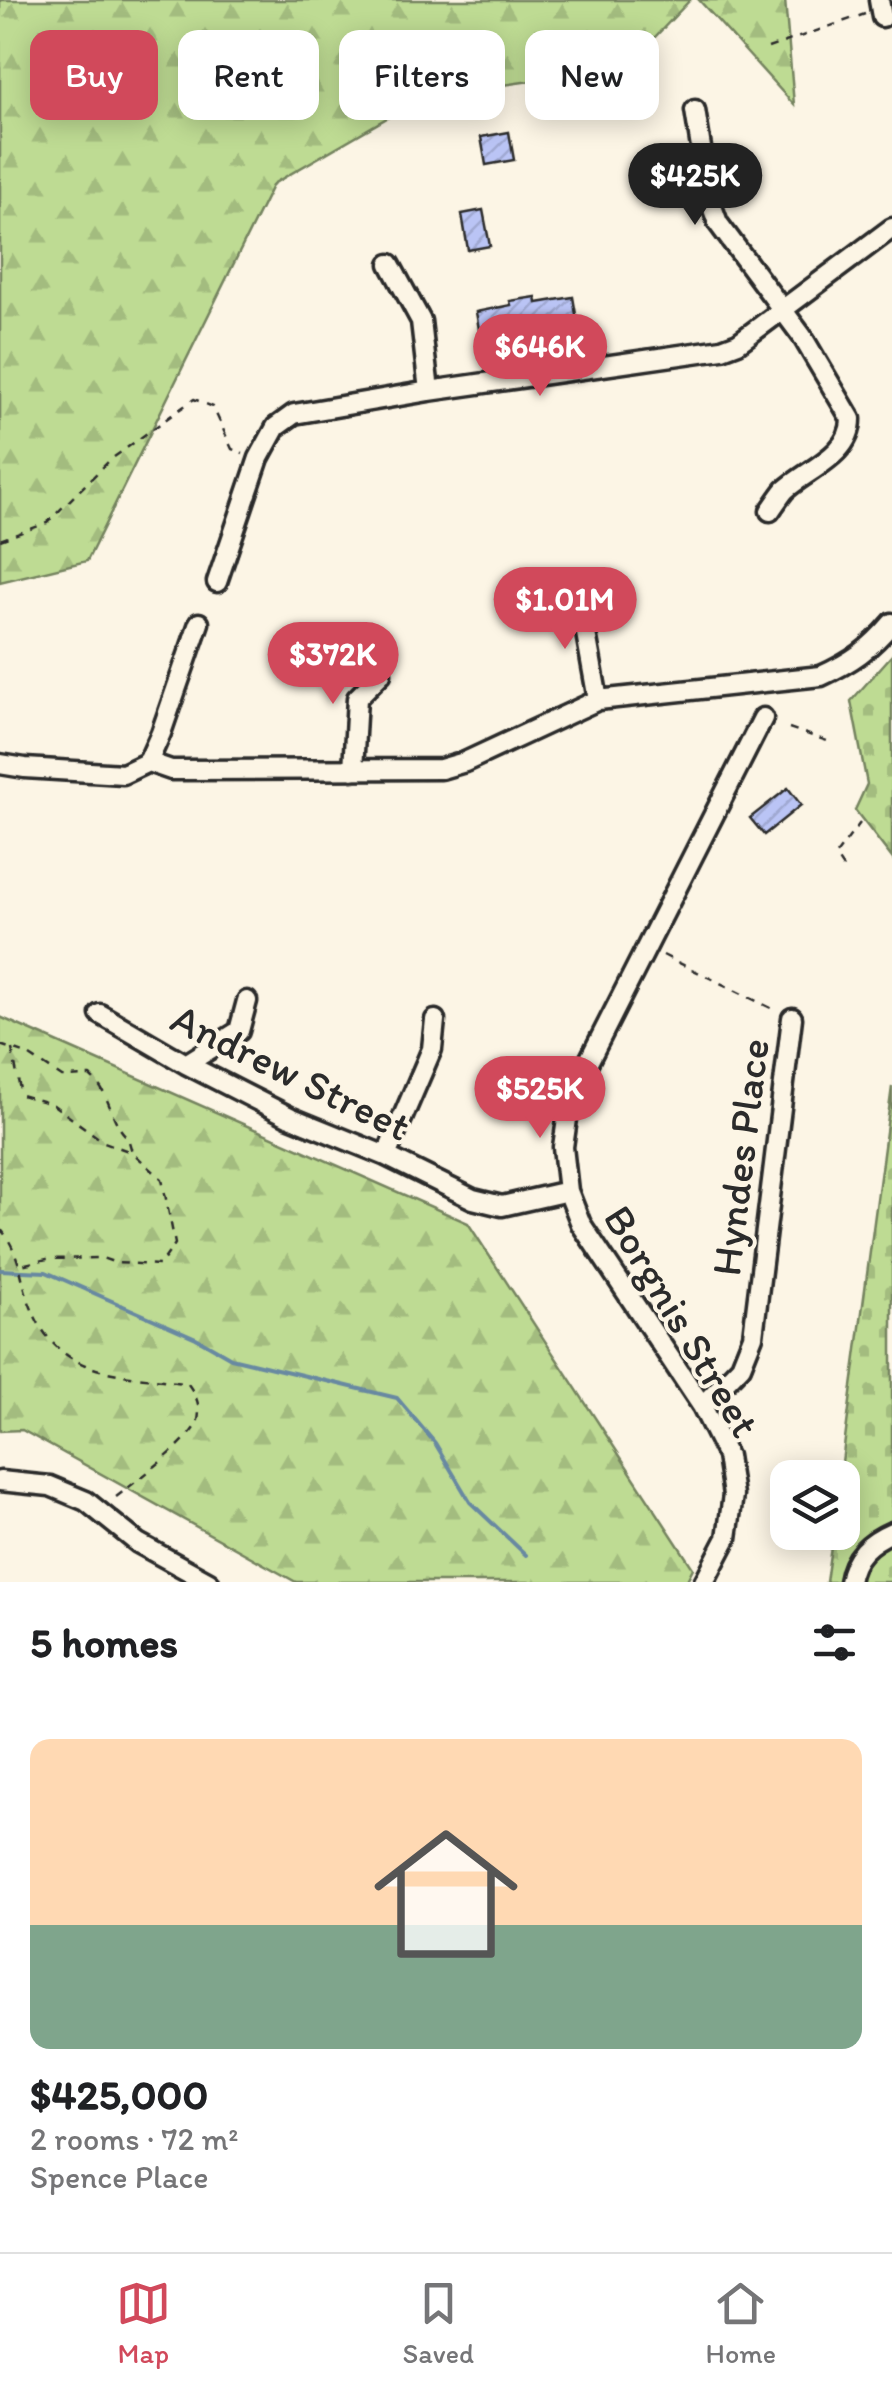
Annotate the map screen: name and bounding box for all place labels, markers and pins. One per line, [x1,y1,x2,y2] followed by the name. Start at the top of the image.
[625,143,765,228] pin: $425K
[470,314,610,399] pin: $646K
[484,567,646,652] pin: $1.01M
[263,622,403,707] pin: $372K
[470,1056,610,1141] pin: $525K

